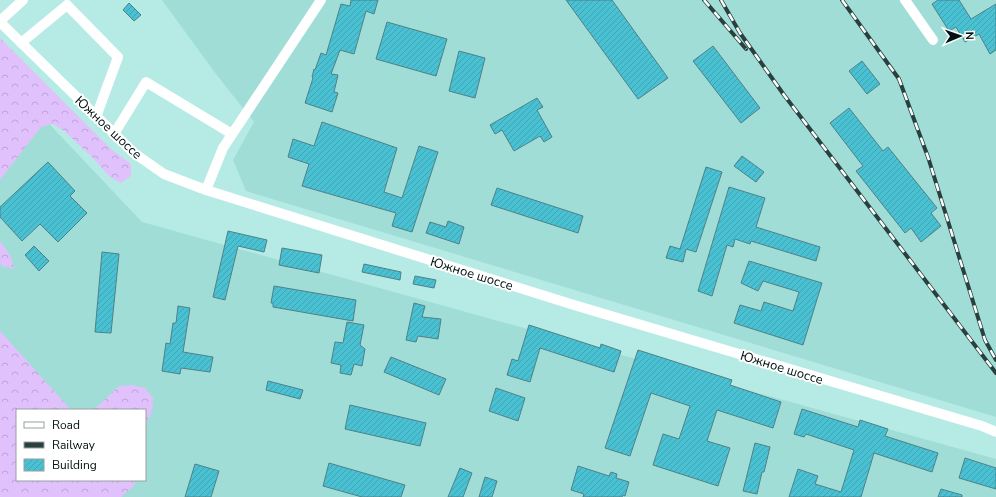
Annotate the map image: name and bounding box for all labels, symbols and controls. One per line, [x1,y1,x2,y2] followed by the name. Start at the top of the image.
[940,16,980,56] north arrow
[962,31,977,40] text: N
[71,92,146,164] street label: Южное шоссе
[428,253,515,295] street label: Южное шоссе
[738,347,825,389] street label: Южное шоссе
[16,409,146,481] legend
[52,417,80,433] text: Road
[52,437,96,453] text: Railway
[52,457,97,473] text: Building

